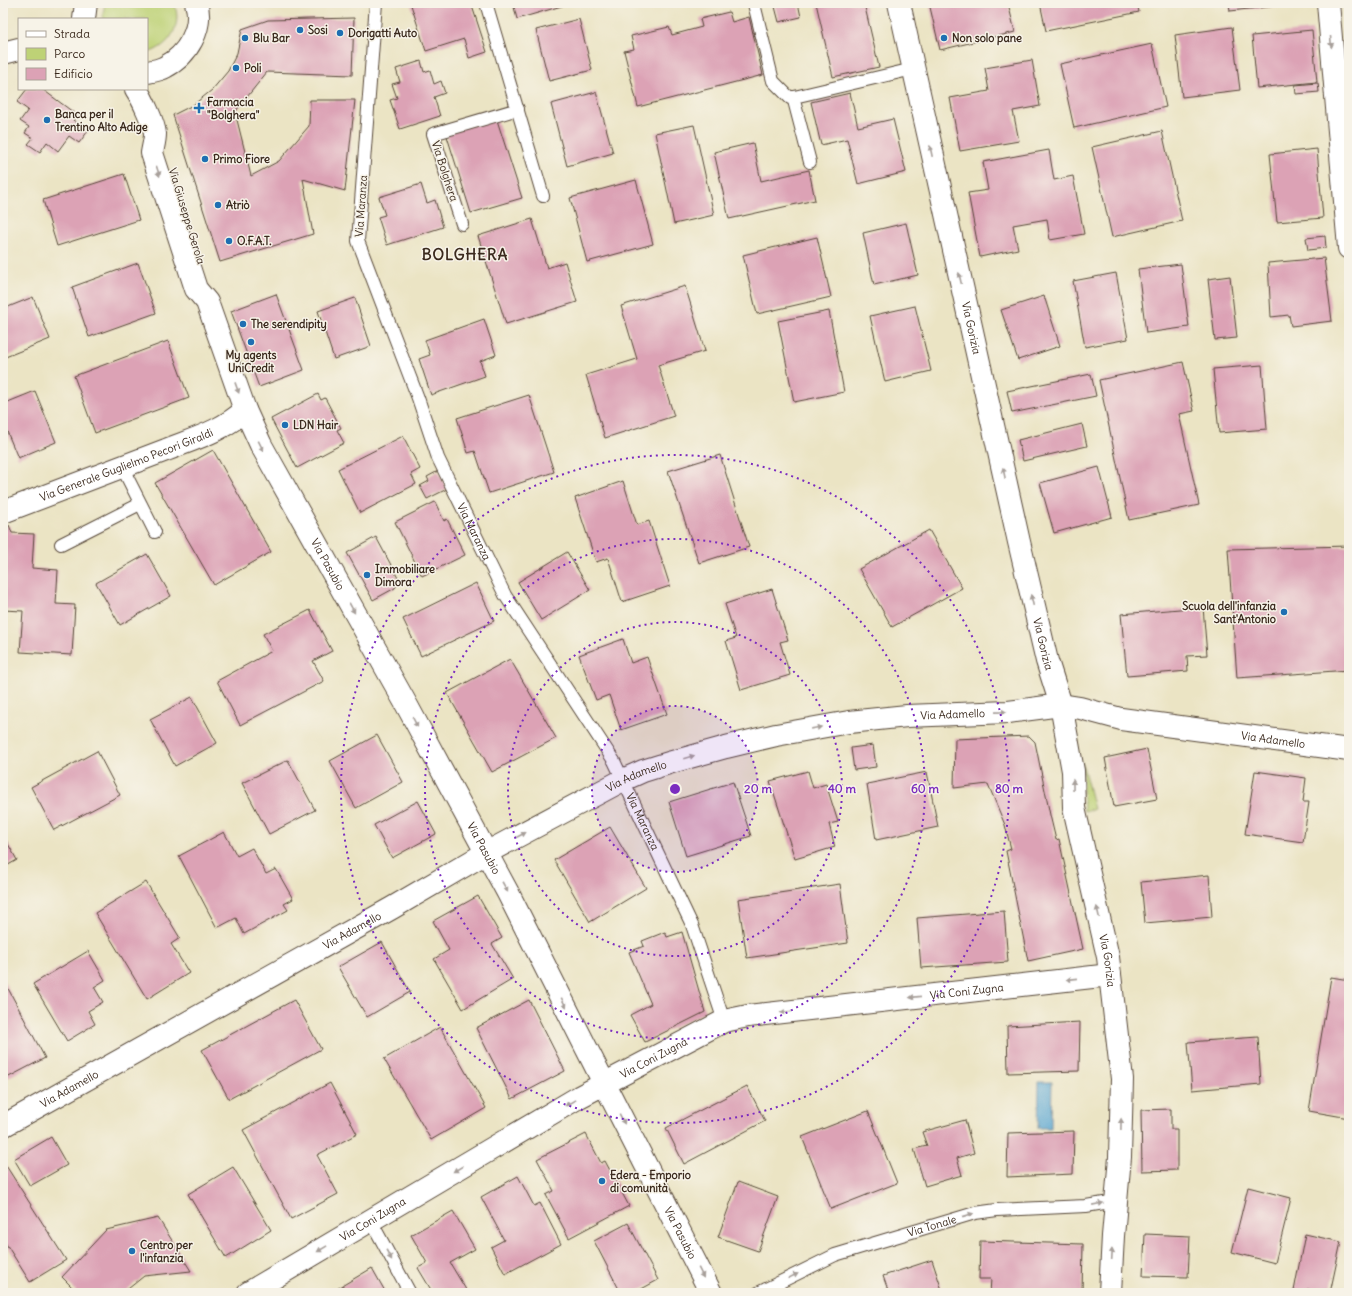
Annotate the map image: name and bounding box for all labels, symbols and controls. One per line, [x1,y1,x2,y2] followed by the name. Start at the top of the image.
[18,18,148,90] legend
[308,23,328,37] place label: Sosi
[295,25,305,35] marker: Sosi
[54,26,90,41] text: Strada
[348,26,417,41] place label: Dorigatti Auto
[335,28,345,38] marker: Dorigatti Auto
[253,31,290,45] place label: Blu Bar
[952,31,1022,46] place label: Non solo pane
[240,33,250,43] marker: Blu Bar
[939,33,949,43] marker: Non solo pane
[1328,36,1335,48] one-way arrow
[54,46,86,61] text: Parco
[244,61,262,75] place label: Poli
[231,63,241,73] marker: Poli
[54,66,93,81] text: Edificio
[207,95,260,123] place label: Farmacia "Bolghera"
[194,103,204,113] marker: Farmacia "Bolghera"
[55,107,148,135] place label: Banca per il Trentino Alto Adige
[42,115,52,125] marker: Banca per il Trentino Alto Adige
[429,139,461,203] street label: Via Bolghera
[928,145,934,157] one-way arrow
[213,152,270,166] place label: Primo Fiore
[200,154,210,164] marker: Primo Fiore
[155,165,161,177] one-way arrow
[166,166,208,266] street label: Via Giuseppe Gerola
[352,175,370,237] street label: Via Maranza
[226,198,250,212] place label: Atriò
[213,200,223,210] marker: Atriò
[237,234,272,248] place label: O.F.A.T.
[224,236,234,246] marker: O.F.A.T.
[422,245,508,264] district label: BOLGHERA
[956,272,962,284] one-way arrow
[959,300,984,356] street label: Via Gorizia
[251,317,327,332] place label: The serendipity
[238,319,248,329] marker: The serendipity
[246,337,256,347] marker: My agents UniCredit
[225,348,277,375] place label: My agents UniCredit
[234,383,240,395] one-way arrow
[293,418,339,432] place label: LDN Hair
[280,420,290,430] marker: LDN Hair
[38,425,215,504] street label: Via Generale Guglielmo Pecori Giraldi
[258,440,265,451] one-way arrow
[1000,467,1006,479] one-way arrow
[454,501,494,563] street label: Via Maranza
[308,536,348,593] street label: Via Pasubio
[375,562,435,589] place label: Immobiliare Dimora
[362,570,372,580] marker: Immobiliare Dimora
[1029,594,1035,606] one-way arrow
[1182,599,1277,626] place label: Scuola dell'infanzia Sant'Antonio
[349,602,355,614] one-way arrow
[1279,607,1289,617] marker: Scuola dell'infanzia Sant'Antonio
[1030,616,1056,672] street label: Via Gorizia
[920,706,985,722] street label: Via Adamello
[995,709,1008,715] one-way arrow
[412,716,418,728] one-way arrow
[810,725,822,731] one-way arrow
[1240,728,1306,751] street label: Via Adamello
[683,754,695,760] one-way arrow
[603,757,668,795] street label: Via Adamello
[1070,778,1076,791] one-way arrow
[744,781,772,796] text: 20 m
[828,781,857,796] text: 40 m
[911,781,940,796] text: 60 m
[995,781,1024,796] text: 80 m
[668,782,682,796] centre of rings
[623,790,662,852] street label: Via Maranza
[464,820,504,877] street label: Via Pasubio
[515,832,527,839] one-way arrow
[502,882,509,893] one-way arrow
[1094,906,1100,919] one-way arrow
[320,909,384,952] street label: Via Adamello
[1096,933,1118,988] street label: Via Gorizia
[1066,976,1078,983] one-way arrow
[929,980,1004,1002] street label: Via Coni Zugna
[909,994,921,1000] one-way arrow
[561,998,567,1009] one-way arrow
[780,1009,792,1015] one-way arrow
[618,1034,690,1081] street label: Via Coni Zugna
[38,1067,101,1111] street label: Via Adamello
[564,1099,576,1106] one-way arrow
[619,1114,626,1125] one-way arrow
[1118,1117,1124,1130] one-way arrow
[453,1165,463,1173] one-way arrow
[610,1168,691,1195] place label: Edera - Emporio di comunità
[597,1176,607,1186] marker: Edera - Emporio di comunità
[337,1194,408,1244] street label: Via Coni Zugna
[1091,1201,1104,1207] one-way arrow
[661,1204,700,1262] street label: Via Pasubio
[906,1212,958,1240] street label: Via Tonale
[963,1212,975,1218] one-way arrow
[140,1238,193,1265] place label: Centro per l'infanzia
[127,1246,137,1256] marker: Centro per l'infanzia
[316,1246,328,1253] one-way arrow
[1109,1248,1116,1260] one-way arrow
[386,1249,393,1261] one-way arrow
[698,1267,704,1278] one-way arrow
[787,1273,799,1279] one-way arrow

